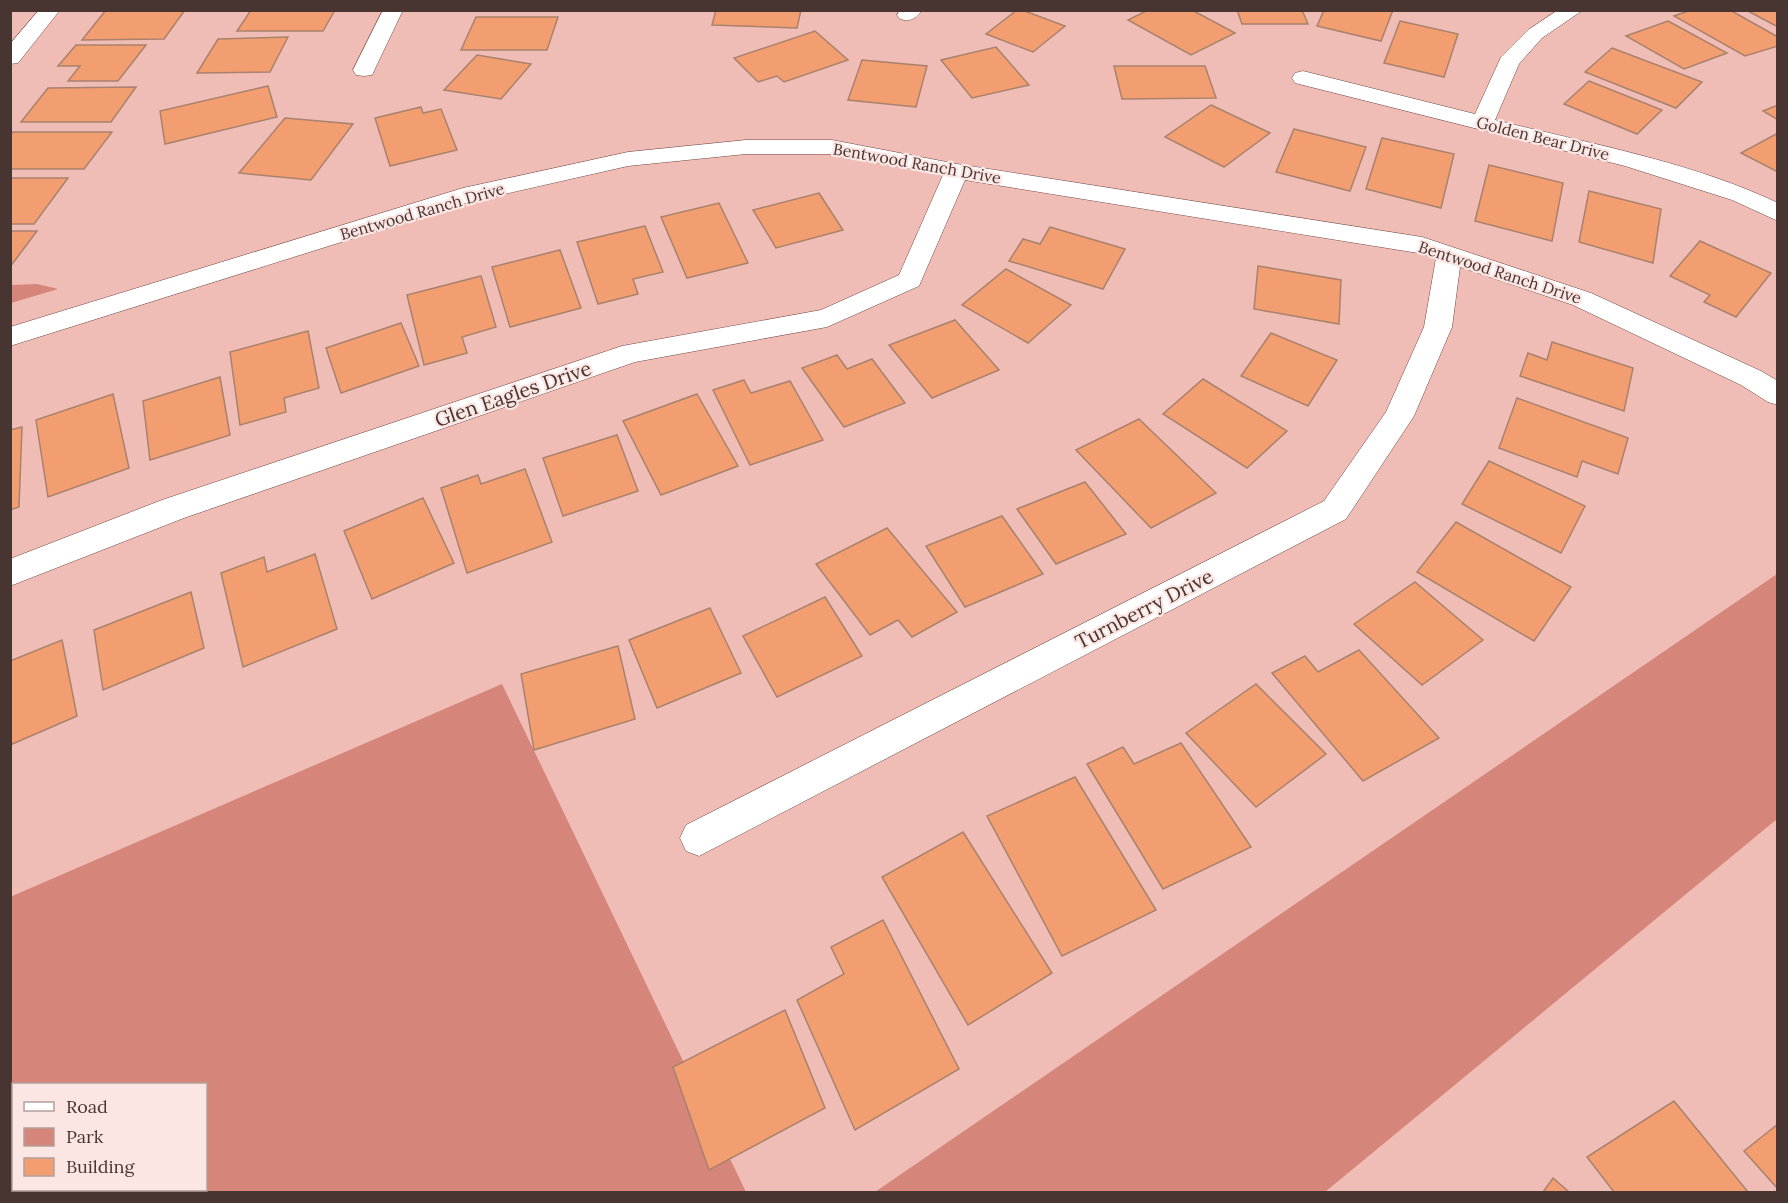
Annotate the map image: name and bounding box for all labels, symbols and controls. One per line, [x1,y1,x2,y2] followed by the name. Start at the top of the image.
[1475,112,1612,164] street label: Golden Bear Drive
[831,138,1003,188] street label: Bentwood Ranch Drive
[337,178,507,244] street label: Bentwood Ranch Drive
[1416,236,1584,308] street label: Bentwood Ranch Drive
[431,355,595,432] street label: Glen Eagles Drive
[1071,563,1217,654] street label: Turnberry Drive
[12,1083,207,1191] legend
[66,1095,108,1118] text: Road
[66,1125,104,1148] text: Park
[66,1155,136,1178] text: Building

